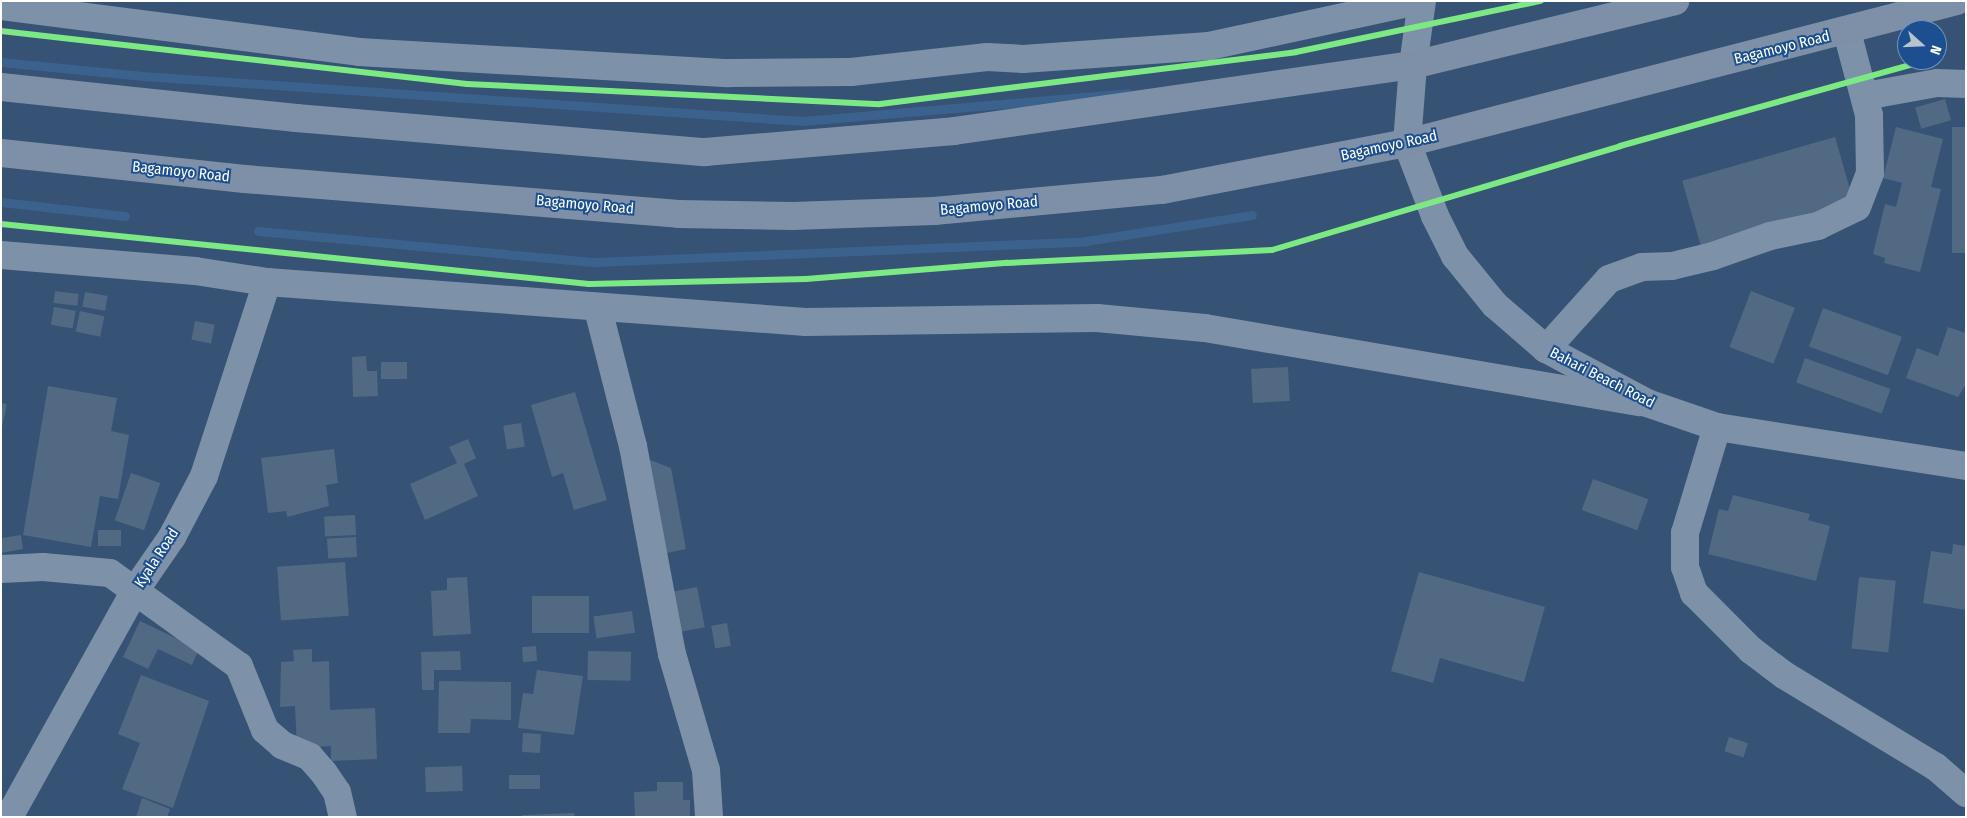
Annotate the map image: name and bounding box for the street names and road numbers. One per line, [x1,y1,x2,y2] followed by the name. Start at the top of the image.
[1732,27,1832,69] street label: Bagamoyo Road
[1339,127,1439,165] street label: Bagamoyo Road
[131,158,231,186] street label: Bagamoyo Road
[535,192,635,218] street label: Bagamoyo Road
[939,193,1039,219] street label: Bagamoyo Road
[1547,344,1657,412] street label: Bahari Beach Road
[131,525,183,591] street label: Kyala Road

